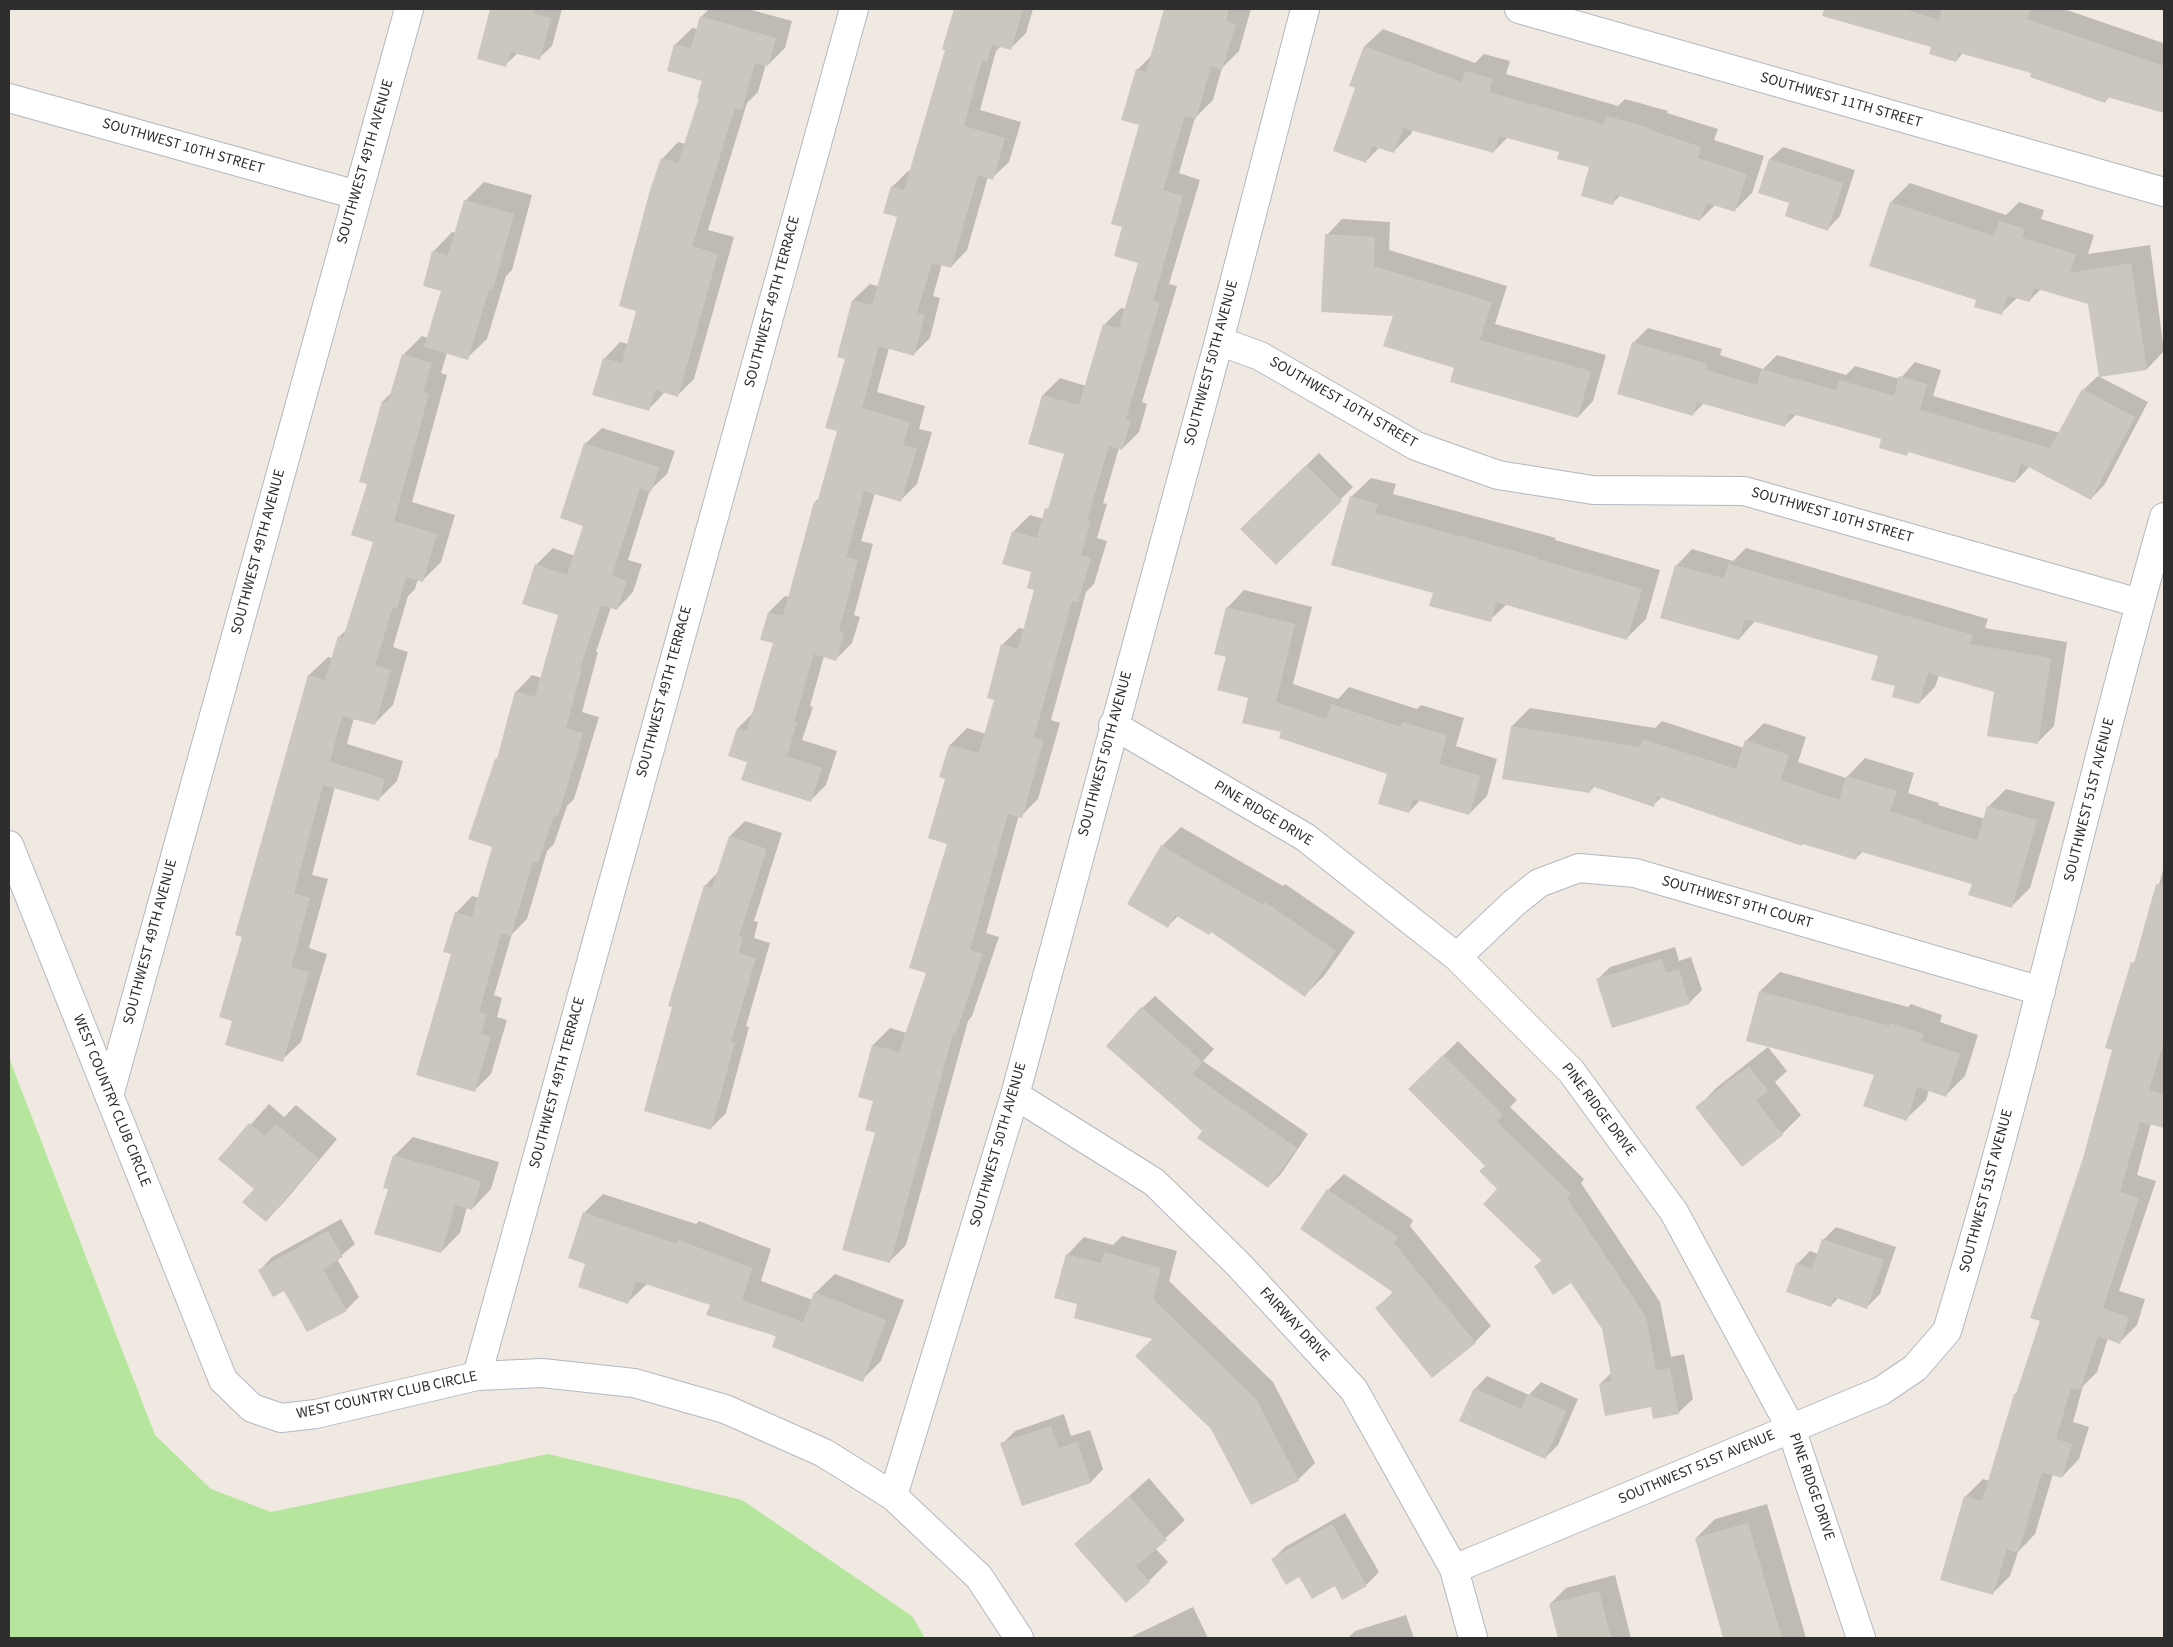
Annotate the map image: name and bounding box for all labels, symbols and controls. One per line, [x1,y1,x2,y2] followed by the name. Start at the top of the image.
[1758,69,1924,133] street label: SOUTHWEST 11TH STREET
[334,78,398,246] street label: SOUTHWEST 49TH AVENUE
[100,115,266,179] street label: SOUTHWEST 10TH STREET
[741,214,805,390] street label: SOUTHWEST 49TH TERRACE
[1181,278,1243,448] street label: SOUTHWEST 50TH AVENUE
[1266,353,1420,453] street label: SOUTHWEST 10TH STREET
[228,467,290,637] street label: SOUTHWEST 49TH AVENUE
[1749,484,1915,548] street label: SOUTHWEST 10TH STREET
[633,604,697,780] street label: SOUTHWEST 49TH TERRACE
[1075,669,1137,839] street label: SOUTHWEST 50TH AVENUE
[2061,716,2119,884] street label: SOUTHWEST 51ST AVENUE
[1210,777,1316,851] street label: PINE RIDGE DRIVE
[120,857,182,1027] street label: SOUTHWEST 49TH AVENUE
[1659,873,1815,933] street label: SOUTHWEST 9TH COURT
[526,995,590,1171] street label: SOUTHWEST 49TH TERRACE
[68,1012,154,1190] street label: WEST COUNTRY CLUB CIRCLE
[1557,1060,1639,1160] street label: PINE RIDGE DRIVE
[967,1061,1031,1229] street label: SOUTHWEST 50TH AVENUE
[1957,1107,2017,1275] street label: SOUTHWEST 51ST AVENUE
[1255,1284,1333,1366] street label: FAIRWAY DRIVE
[295,1368,479,1424] street label: WEST COUNTRY CLUB CIRCLE
[1616,1427,1778,1509] street label: SOUTHWEST 51ST AVENUE
[1784,1431,1838,1543] street label: PINE RIDGE DRIVE

